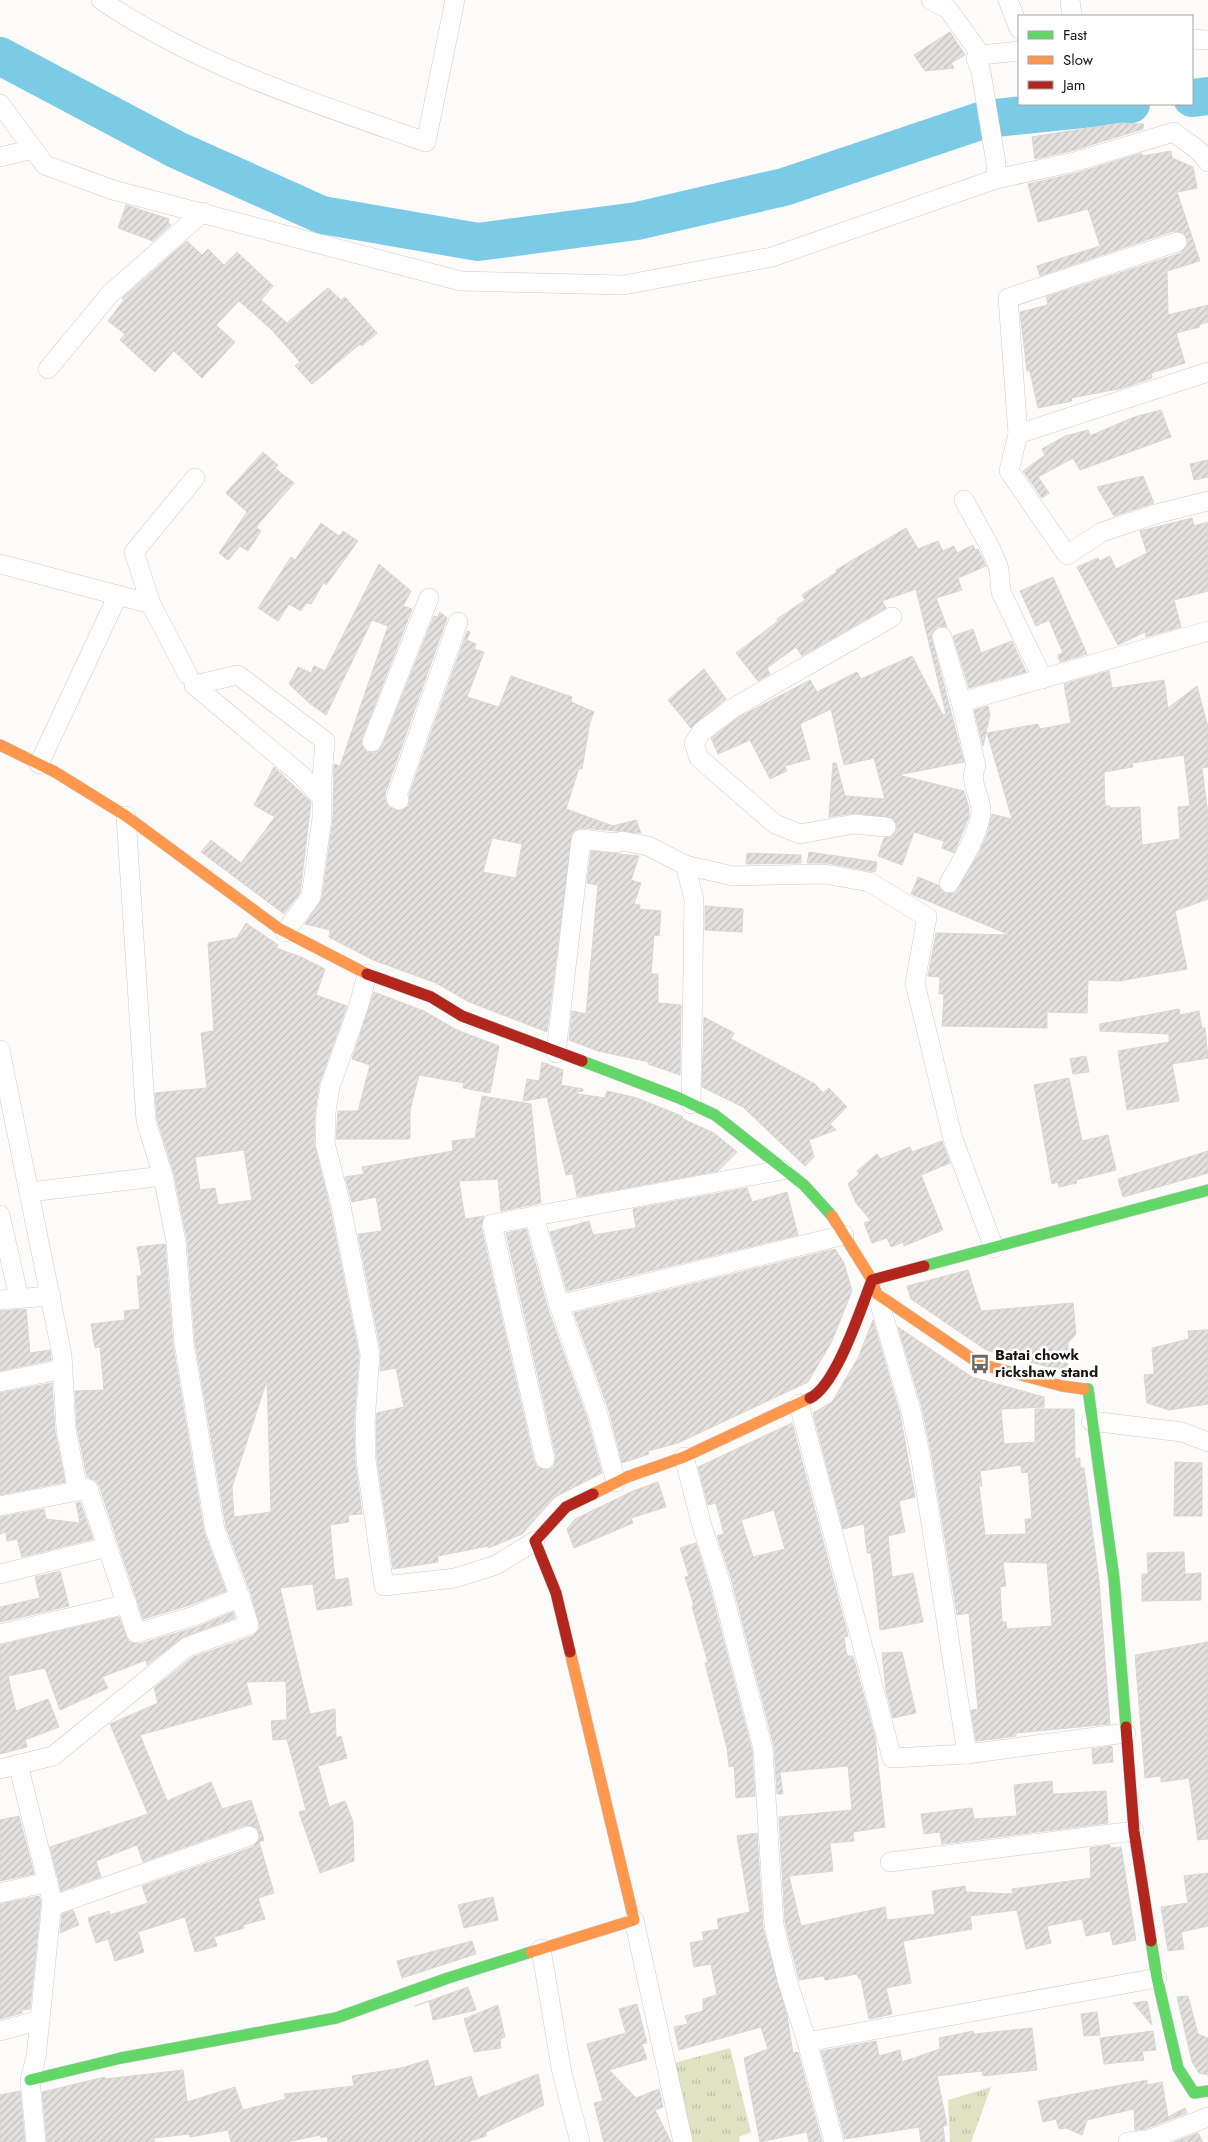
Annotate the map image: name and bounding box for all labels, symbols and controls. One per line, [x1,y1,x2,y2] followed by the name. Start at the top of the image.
[1018,15,1193,105] legend
[1063,24,1087,46] text: Fast
[1063,49,1094,71] text: Slow
[1061,74,1086,96] text: Jam
[995,1344,1098,1383] place label: Batai chowk rickshaw stand
[969,1353,991,1375] bus stop icon: Batai chowk rickshaw stand

